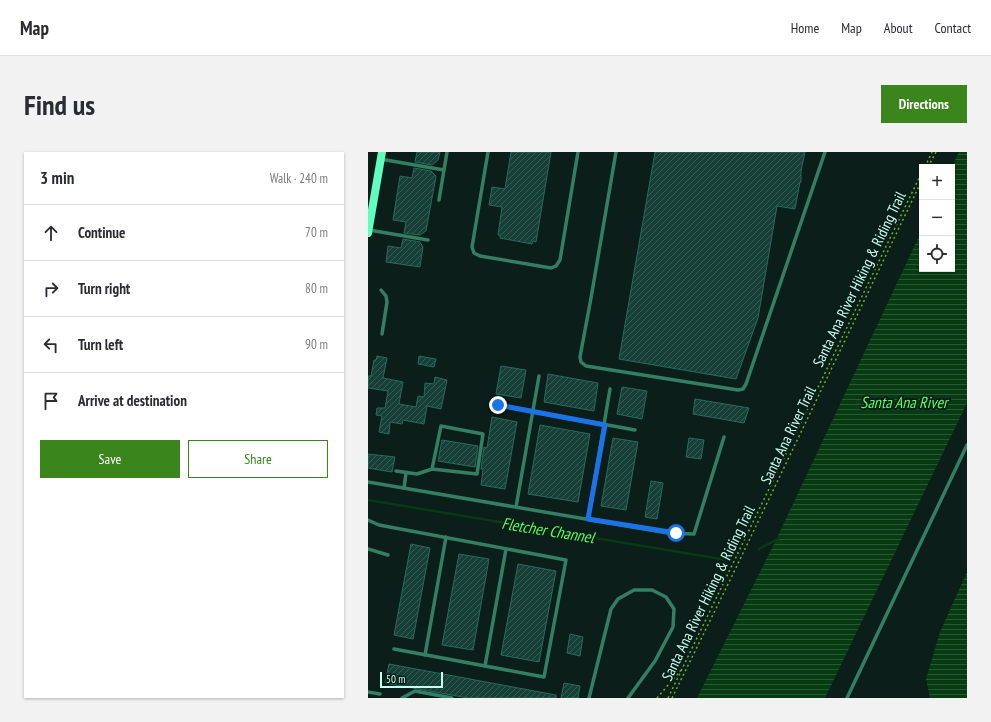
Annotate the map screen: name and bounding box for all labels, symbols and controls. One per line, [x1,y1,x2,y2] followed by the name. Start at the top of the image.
[20,16,49,40] text: Map
[791,19,819,37] text: Home
[841,19,862,37] text: Map
[884,19,913,37] text: About
[935,19,971,37] text: Contact
[881,85,967,123] button: Directions
[24,86,95,123] text: Find us
[919,164,955,272] map controls
[919,164,955,200] button: +
[40,167,74,189] text: 3 min
[270,170,328,187] text: Walk · 240 m
[808,188,910,370] street label: Santa Ana River Hiking & Riding Trail
[919,200,955,236] button: −
[40,222,62,244] icon: ahead
[78,223,125,242] text: Continue
[305,224,328,241] text: 70 m
[919,236,955,272] button: locate
[40,278,62,300] icon: right
[78,279,130,298] text: Turn right
[305,280,328,297] text: 80 m
[40,334,62,356] icon: left
[78,335,123,354] text: Turn left
[305,336,328,353] text: 90 m
[756,383,820,487] street label: Santa Ana River Trail
[40,390,62,412] icon: arrive
[78,391,187,410] text: Arrive at destination
[861,392,950,412] water label: Santa Ana River
[489,396,507,414] route end
[40,440,180,478] button: Save
[188,440,328,478] button: Share
[657,502,759,684] street label: Santa Ana River Hiking & Riding Trail
[500,513,597,547] water label: Fletcher Channel
[667,524,685,542] route start
[380,670,443,689] scale bar
[386,672,405,686] text: 50 m

